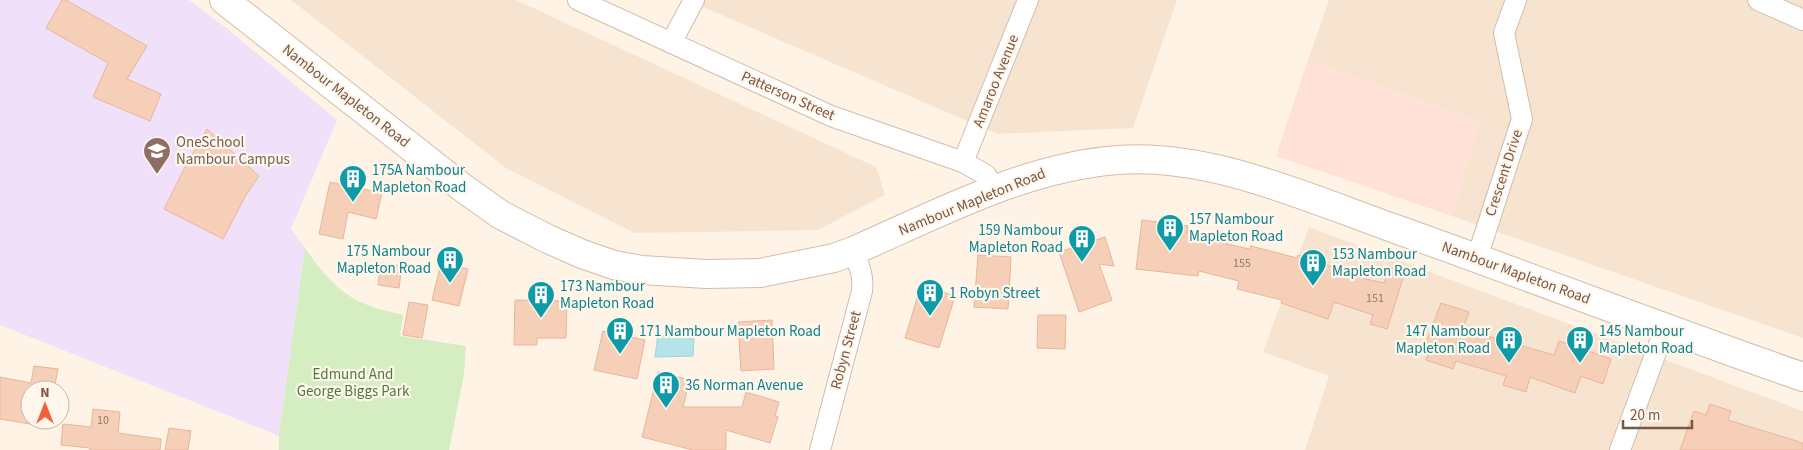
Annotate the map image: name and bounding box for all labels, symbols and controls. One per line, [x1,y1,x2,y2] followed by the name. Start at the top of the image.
[968,31,1024,131] street label: Amaroo Avenue
[278,39,414,153] street label: Nambour Mapleton Road
[738,66,838,126] street label: Patterson Street
[1480,127,1528,219] street label: Crescent Drive
[176,132,290,170] place label: OneSchool Nambour Campus
[142,136,172,175] school or university icon: OneSchool Nambour Campus
[372,160,466,198] place label: 175A Nambour Mapleton Road
[895,163,1049,241] street label: Nambour Mapleton Road
[338,164,368,203] building icon: 175A Nambour Mapleton Road
[1189,209,1283,247] place label: 157 Nambour Mapleton Road
[1155,213,1185,252] building icon: 157 Nambour Mapleton Road
[969,220,1064,258] place label: 159 Nambour Mapleton Road
[1067,224,1097,263] building icon: 159 Nambour Mapleton Road
[1439,236,1593,310] street label: Nambour Mapleton Road
[337,241,432,279] place label: 175 Nambour Mapleton Road
[1332,244,1426,282] place label: 153 Nambour Mapleton Road
[435,245,465,284] building icon: 175 Nambour Mapleton Road
[1298,248,1328,287] building icon: 153 Nambour Mapleton Road
[1233,255,1251,272] house number: 155
[560,276,654,314] place label: 173 Nambour Mapleton Road
[915,278,945,317] building icon: 1 Robyn Street
[526,280,556,319] building icon: 173 Nambour Mapleton Road
[949,283,1040,304] place label: 1 Robyn Street
[1366,290,1384,307] house number: 151
[825,308,867,392] street label: Robyn Street
[605,316,635,355] building icon: 171 Nambour Mapleton Road
[639,321,821,342] place label: 171 Nambour Mapleton Road
[1396,321,1491,359] place label: 147 Nambour Mapleton Road
[1599,321,1693,359] place label: 145 Nambour Mapleton Road
[1494,325,1524,364] building icon: 147 Nambour Mapleton Road
[1565,325,1595,364] building icon: 145 Nambour Mapleton Road
[297,364,410,402] park label: Edmund And George Biggs Park
[651,370,681,409] building icon: 36 Norman Avenue
[685,375,803,396] place label: 36 Norman Avenue
[20,380,70,430] north arrow
[40,383,50,403] text: N
[1623,398,1692,430] scale bar
[1630,405,1660,426] text: 20 m
[97,412,109,429] house number: 10

